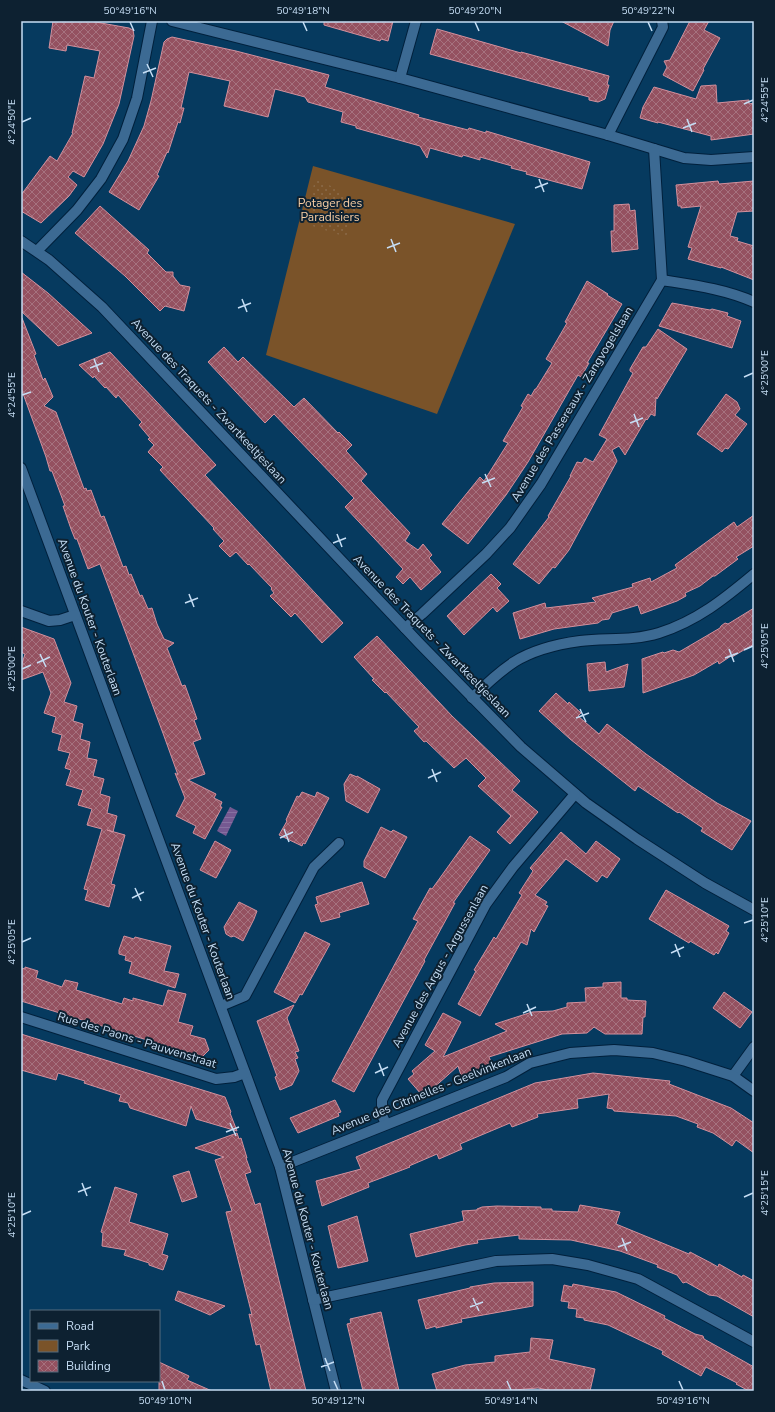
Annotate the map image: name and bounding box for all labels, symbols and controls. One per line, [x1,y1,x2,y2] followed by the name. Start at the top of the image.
[103,4,157,18] text: 50°49'16"N
[276,4,330,18] text: 50°49'18"N
[448,4,502,18] text: 50°49'20"N
[621,4,675,18] text: 50°49'22"N
[758,77,772,123] text: 4°24'55"E
[5,99,19,145] text: 4°24'50"E
[298,195,362,225] park label: Potager des Paradisiers
[507,304,637,504] street label: Avenue des Passereaux - Zangvogelslaan
[128,315,290,487] street label: Avenue des Traquets - Zwartkeeltjeslaan
[758,350,772,396] text: 4°25'00"E
[5,372,19,418] text: 4°24'55"E
[54,536,126,698] street label: Avenue du Kouter - Kouterlaan
[350,551,514,721] street label: Avenue des Traquets - Zwartkeeltjeslaan
[758,623,772,669] text: 4°25'05"E
[5,646,19,692] text: 4°25'00"E
[167,840,239,1002] street label: Avenue du Kouter - Kouterlaan
[388,881,492,1051] street label: Avenue des Argus - Argussenlaan
[758,897,772,943] text: 4°25'10"E
[5,919,19,965] text: 4°25'05"E
[56,1008,219,1072] street label: Rue des Paons - Pauwenstraat
[328,1043,534,1139] street label: Avenue des Citrinelles - Geelvinkenlaan
[279,1147,337,1311] street label: Avenue du Kouter - Kouterlaan
[758,1170,772,1216] text: 4°25'15"E
[5,1192,19,1238] text: 4°25'10"E
[30,1310,160,1382] legend
[66,1318,94,1334] text: Road
[66,1338,91,1354] text: Park
[66,1358,111,1374] text: Building
[138,1394,192,1408] text: 50°49'10"N
[311,1394,365,1408] text: 50°49'12"N
[484,1394,538,1408] text: 50°49'14"N
[656,1394,710,1408] text: 50°49'16"N

